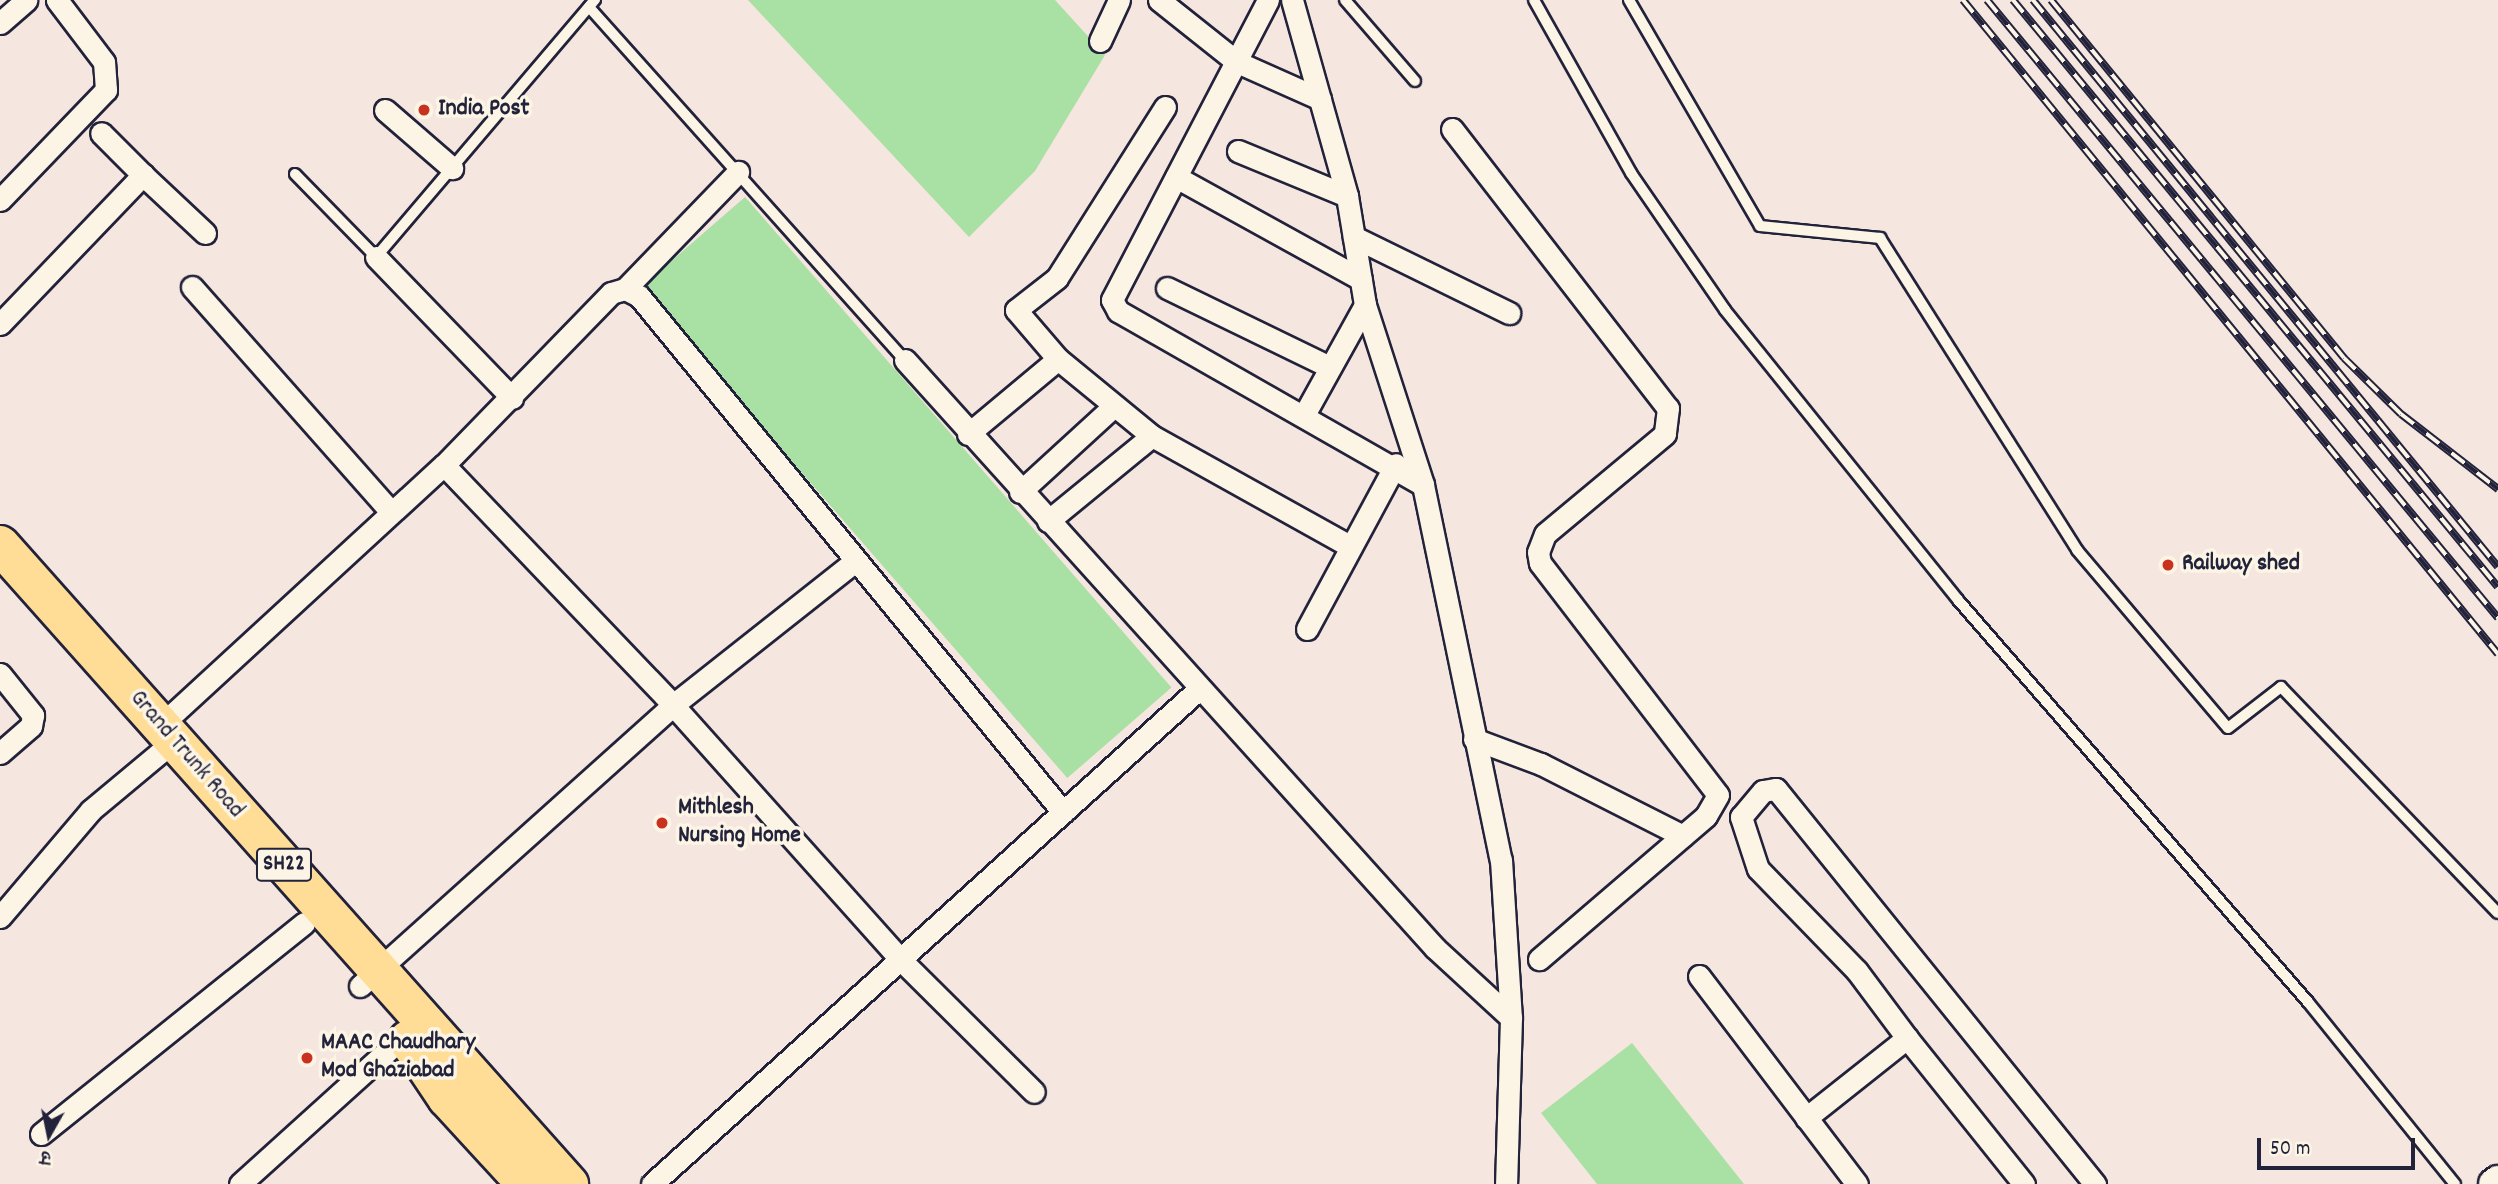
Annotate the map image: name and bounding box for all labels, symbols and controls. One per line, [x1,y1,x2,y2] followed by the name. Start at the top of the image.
[438,96,529,124] place label: India Post
[416,102,432,118] marker: India Post
[2182,551,2300,579] place label: Railway shed
[2160,557,2176,573] marker: Railway shed
[123,685,249,825] street label: Grand Trunk Road
[678,795,801,851] place label: Mithlesh Nursing Home
[652,813,672,833] marker: Mithlesh Nursing Home
[254,846,314,884] road number: SH22
[321,1030,475,1086] place label: MAAC Chaudhary Mod Ghaziabad
[299,1050,315,1066] marker: MAAC Chaudhary Mod Ghaziabad
[14,1100,84,1170] north arrow
[2260,1124,2418,1168] scale bar
[2270,1135,2310,1165] text: 50 m
[38,1142,53,1170] text: उ

